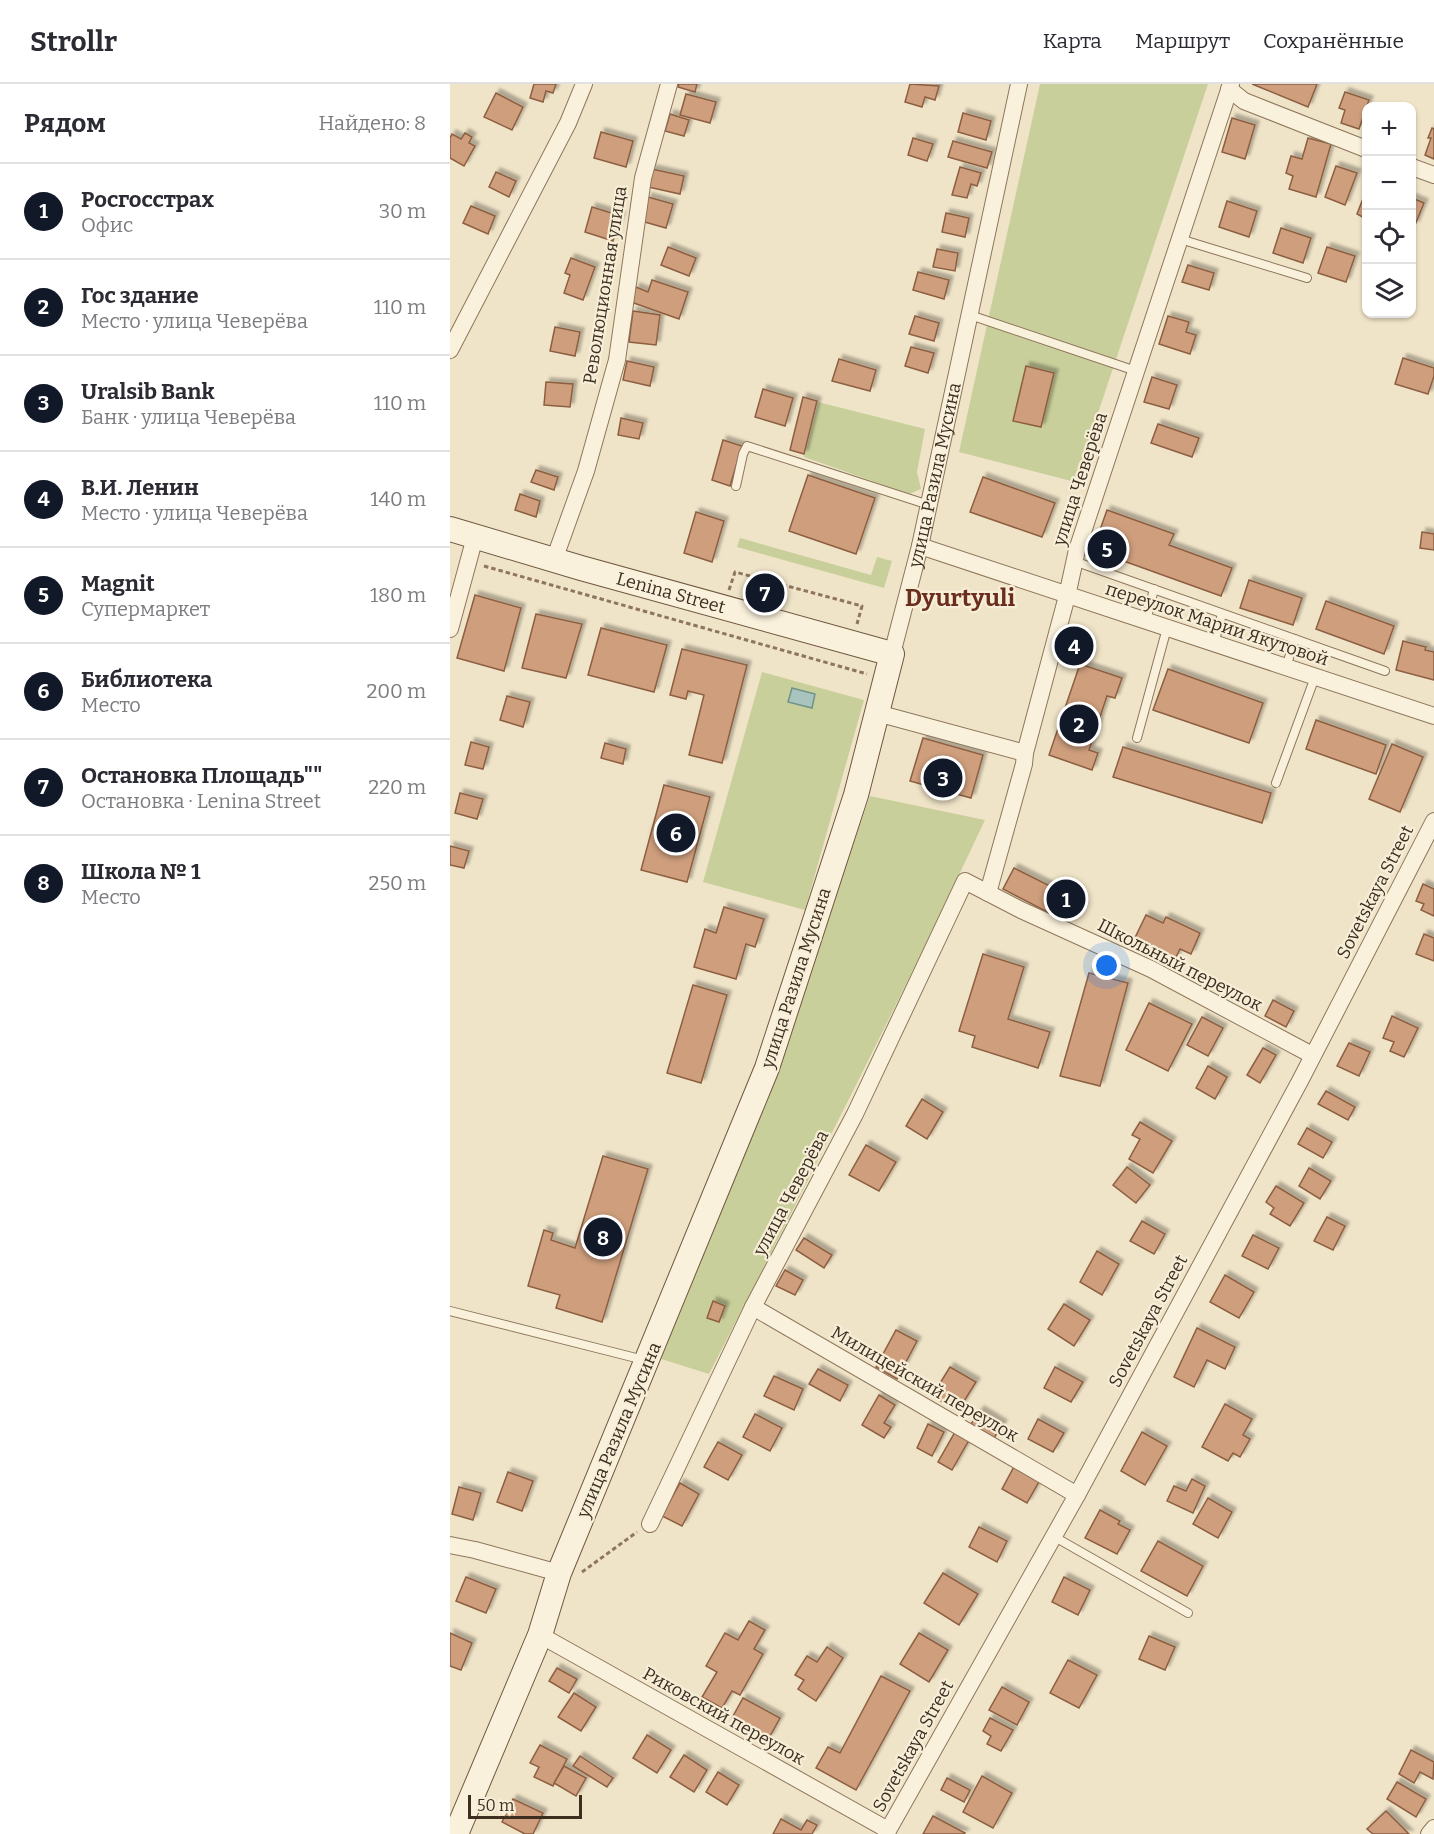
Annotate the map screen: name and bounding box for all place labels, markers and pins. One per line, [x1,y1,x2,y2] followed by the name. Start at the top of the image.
[1088,526,1126,572] pin: 5
[746,570,784,616] pin: 7
[1054,624,1094,668] pin: 4
[1060,702,1098,746] pin: 2
[924,756,962,800] pin: 3
[656,810,696,855] pin: 6
[1046,876,1086,922] pin: 1
[584,1214,622,1260] pin: 8

